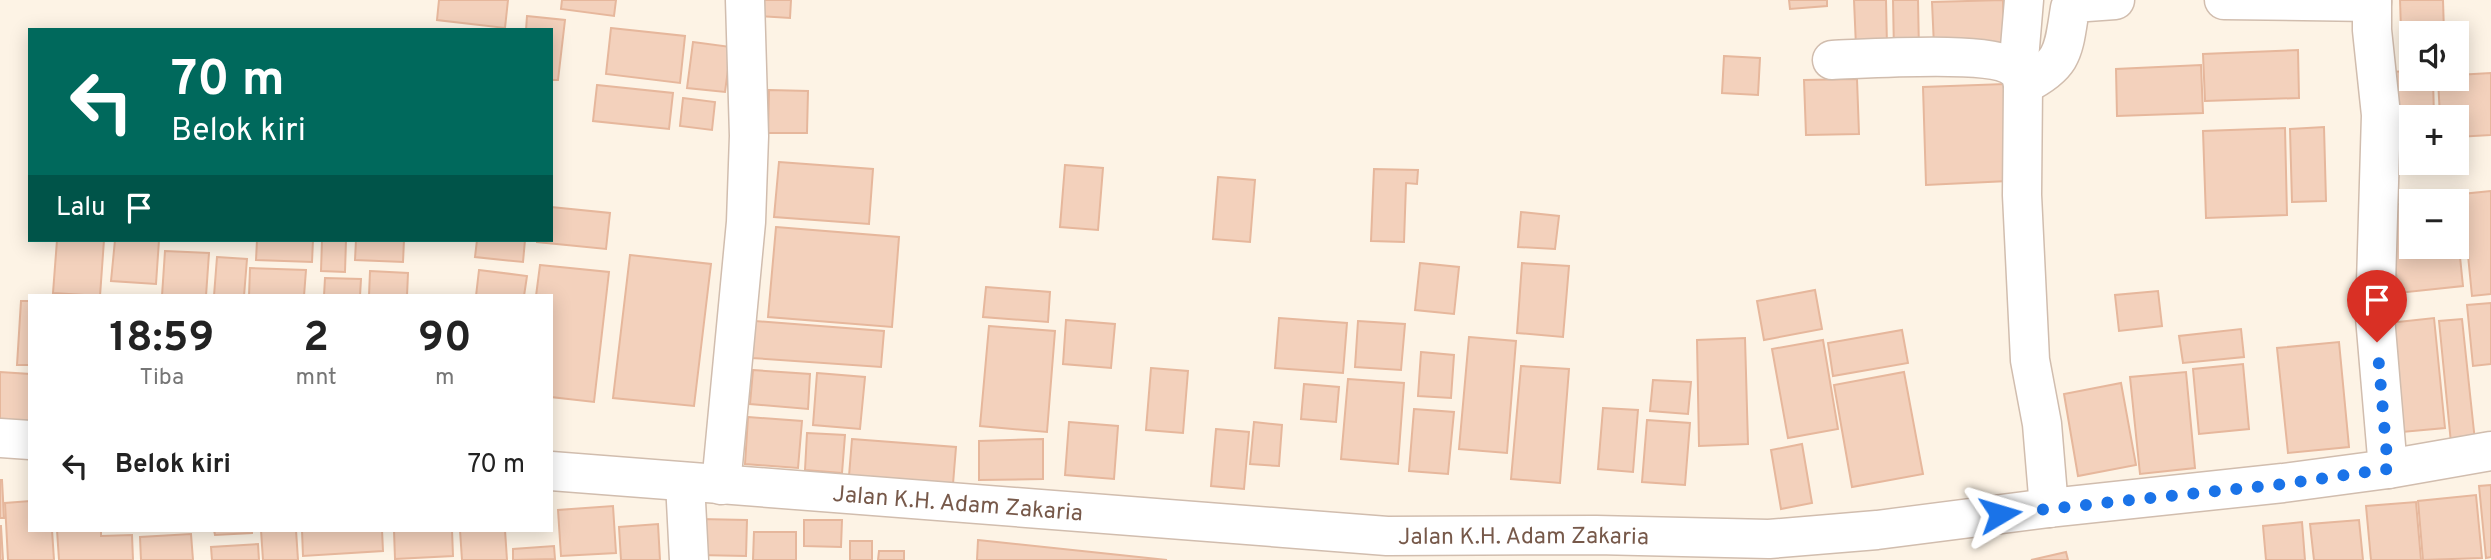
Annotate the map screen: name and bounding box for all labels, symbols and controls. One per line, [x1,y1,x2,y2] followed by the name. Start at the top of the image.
[2399,21,2469,259] map controls
[2399,21,2469,91] button: sound
[171,51,285,113] text: 70 m
[56,56,147,147] icon: left
[2399,105,2469,175] button: +
[171,112,306,152] text: Belok kiri
[120,189,158,227] icon: arrive
[2399,189,2469,259] button: −
[56,192,106,225] text: Lalu
[2347,270,2407,342] pin
[2358,281,2396,319] icon: arrive
[109,313,214,366] text: 18:59
[303,313,329,366] text: 2
[418,313,472,366] text: 90
[140,364,184,393] text: Tiba
[296,364,337,393] text: mnt
[435,364,455,393] text: m
[56,447,94,485] icon: left
[115,449,231,482] text: Belok kiri
[467,449,525,482] text: 70 m
[1963,477,2037,551] position arrow
[831,481,1084,529] street label: Jalan K.H. Adam Zakaria
[1398,523,1649,553] street label: Jalan K.H. Adam Zakaria

